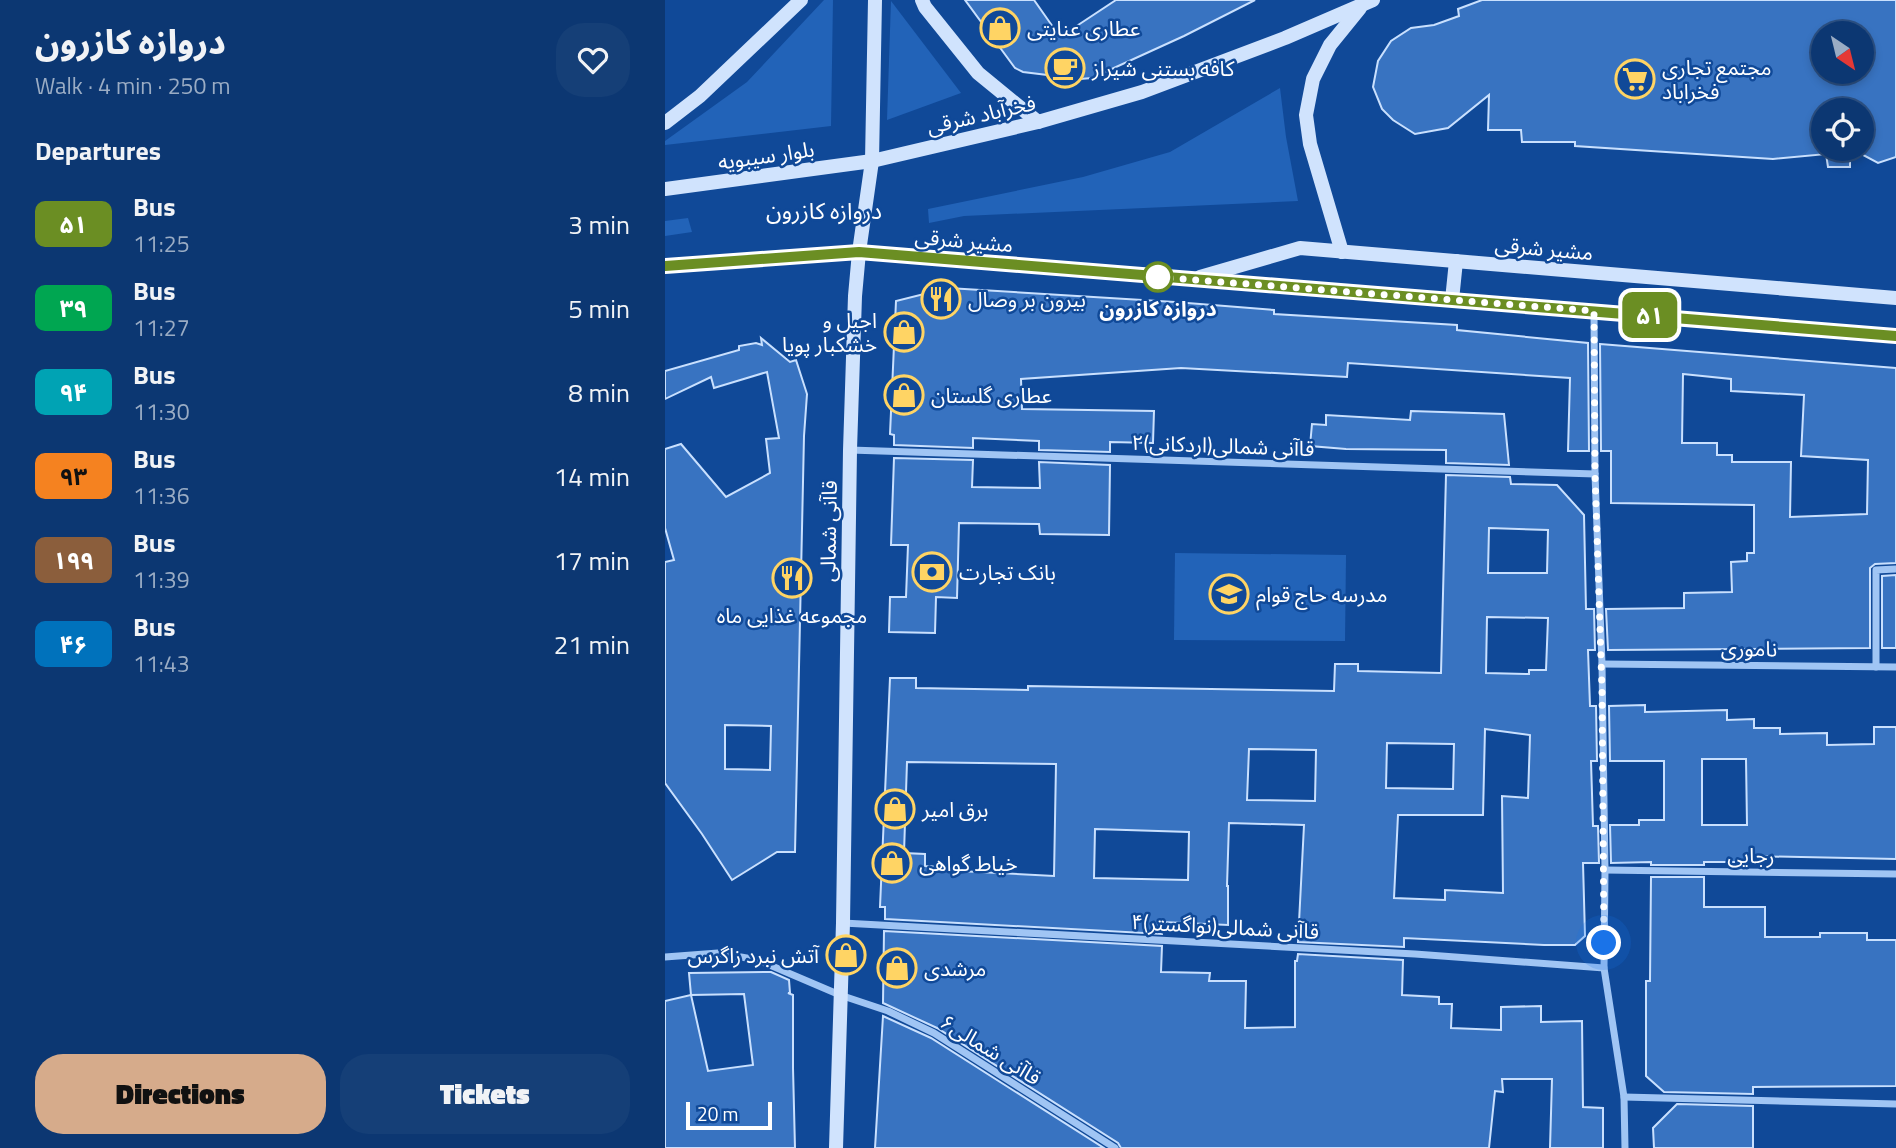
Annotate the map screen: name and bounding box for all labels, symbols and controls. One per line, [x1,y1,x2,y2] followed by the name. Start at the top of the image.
[979,7,1021,49] shop icon: عطاری عنایتی
[1027,12,1140,44] place label: عطاری عنایتی
[35,17,226,67] text: دروازه کازرون
[1811,21,1874,84] north arrow
[1811,21,1874,161] map controls
[556,23,630,97] button: heart
[1044,47,1086,89] cafe icon: کافه بستنی شیراز
[1662,51,1772,107] place label: مجتمع تجاری فخراباد
[1091,52,1235,84] place label: کافه بستنی شیراز
[1614,58,1656,100] supermarket icon: مجتمع تجاری فخراباد
[35,68,231,103] text: Walk · 4 min · 250 m
[923,86,1039,142] street label: فخرآباد شرقی
[1811,98,1874,161] button: locate
[35,131,161,170] text: Departures
[716,132,816,178] street label: بلوار سیبویه
[133,187,175,226] text: Bus
[766,193,882,228] district label: دروازه کازرون
[568,205,630,244] text: 3 min
[60,206,87,242] text: ۵۱
[913,220,1015,260] street label: مشیر شرقی
[133,226,190,261] text: 11:25
[1493,228,1595,268] street label: مشیر شرقی
[1143,262,1173,292] marker: دروازه کازرون
[133,271,175,310] text: Bus
[920,278,962,320] restaurant icon: بیرون بر وصال
[968,283,1086,315] place label: بیرون بر وصال
[568,289,630,328] text: 5 min
[60,290,87,326] text: ۳۹
[1099,292,1217,324] place label: دروازه کازرون
[1619,292,1681,338] line badge: ۵۱
[1636,297,1664,333] text: ۵۱
[782,304,877,360] place label: اجیل و خشکبار پویا
[133,310,190,345] text: 11:27
[883,311,925,353] shop icon: اجیل و خشکبار پویا
[133,355,175,394] text: Bus
[568,373,630,412] text: 8 min
[60,374,87,410] text: ۹۴
[883,374,925,416] shop icon: عطاری گلستان
[931,379,1052,411] place label: عطاری گلستان
[133,394,190,429] text: 11:30
[1131,426,1315,464] street label: ۲قاآنی شمالی(اردکانی)
[133,439,175,478] text: Bus
[554,457,630,496] text: 14 min
[60,458,87,494] text: ۹۳
[133,478,190,513] text: 11:36
[811,480,845,582] street label: قاآنی شمالی
[133,523,175,562] text: Bus
[554,541,630,580] text: 17 min
[53,542,94,578] text: ۱۹۹
[911,551,953,593] bank icon: بانک تجارت
[959,556,1056,588] place label: بانک تجارت
[771,557,813,599] restaurant icon: مجموعه غذایی ماه
[133,562,190,597] text: 11:39
[1208,573,1250,615] school or university icon: مدرسه حاج قوام
[1256,578,1388,611] place label: مدرسه حاج قوام
[717,599,867,631] place label: مجموعه غذایی ماه
[133,607,175,646] text: Bus
[554,625,630,664] text: 21 min
[60,626,87,662] text: ۴۶
[1721,632,1777,664] street label: ناموری
[133,646,190,681] text: 11:43
[874,788,916,830] shop icon: برق امیر
[921,793,988,825] place label: برق امیر
[1727,839,1775,871] street label: رجایی
[871,842,913,884] shop icon: خیاط گواهی
[919,847,1018,879] place label: خیاط گواهی
[1130,905,1320,947] street label: ۴قاآنی شمالی(نواگستر)
[1586,925,1621,960] your location
[825,934,867,976] shop icon: آتش نبرد زاگرس
[687,939,820,971] place label: آتش نبرد زاگرس
[876,947,918,989] shop icon: مرشدی
[924,952,986,984] place label: مرشدی
[934,1005,1048,1093] street label: قاآنی شمالی۶
[35,1054,326,1134] button: Directions
[340,1054,630,1134] button: Tickets
[686,1099,772,1131] scale bar
[697,1099,738,1128] text: 20 m

